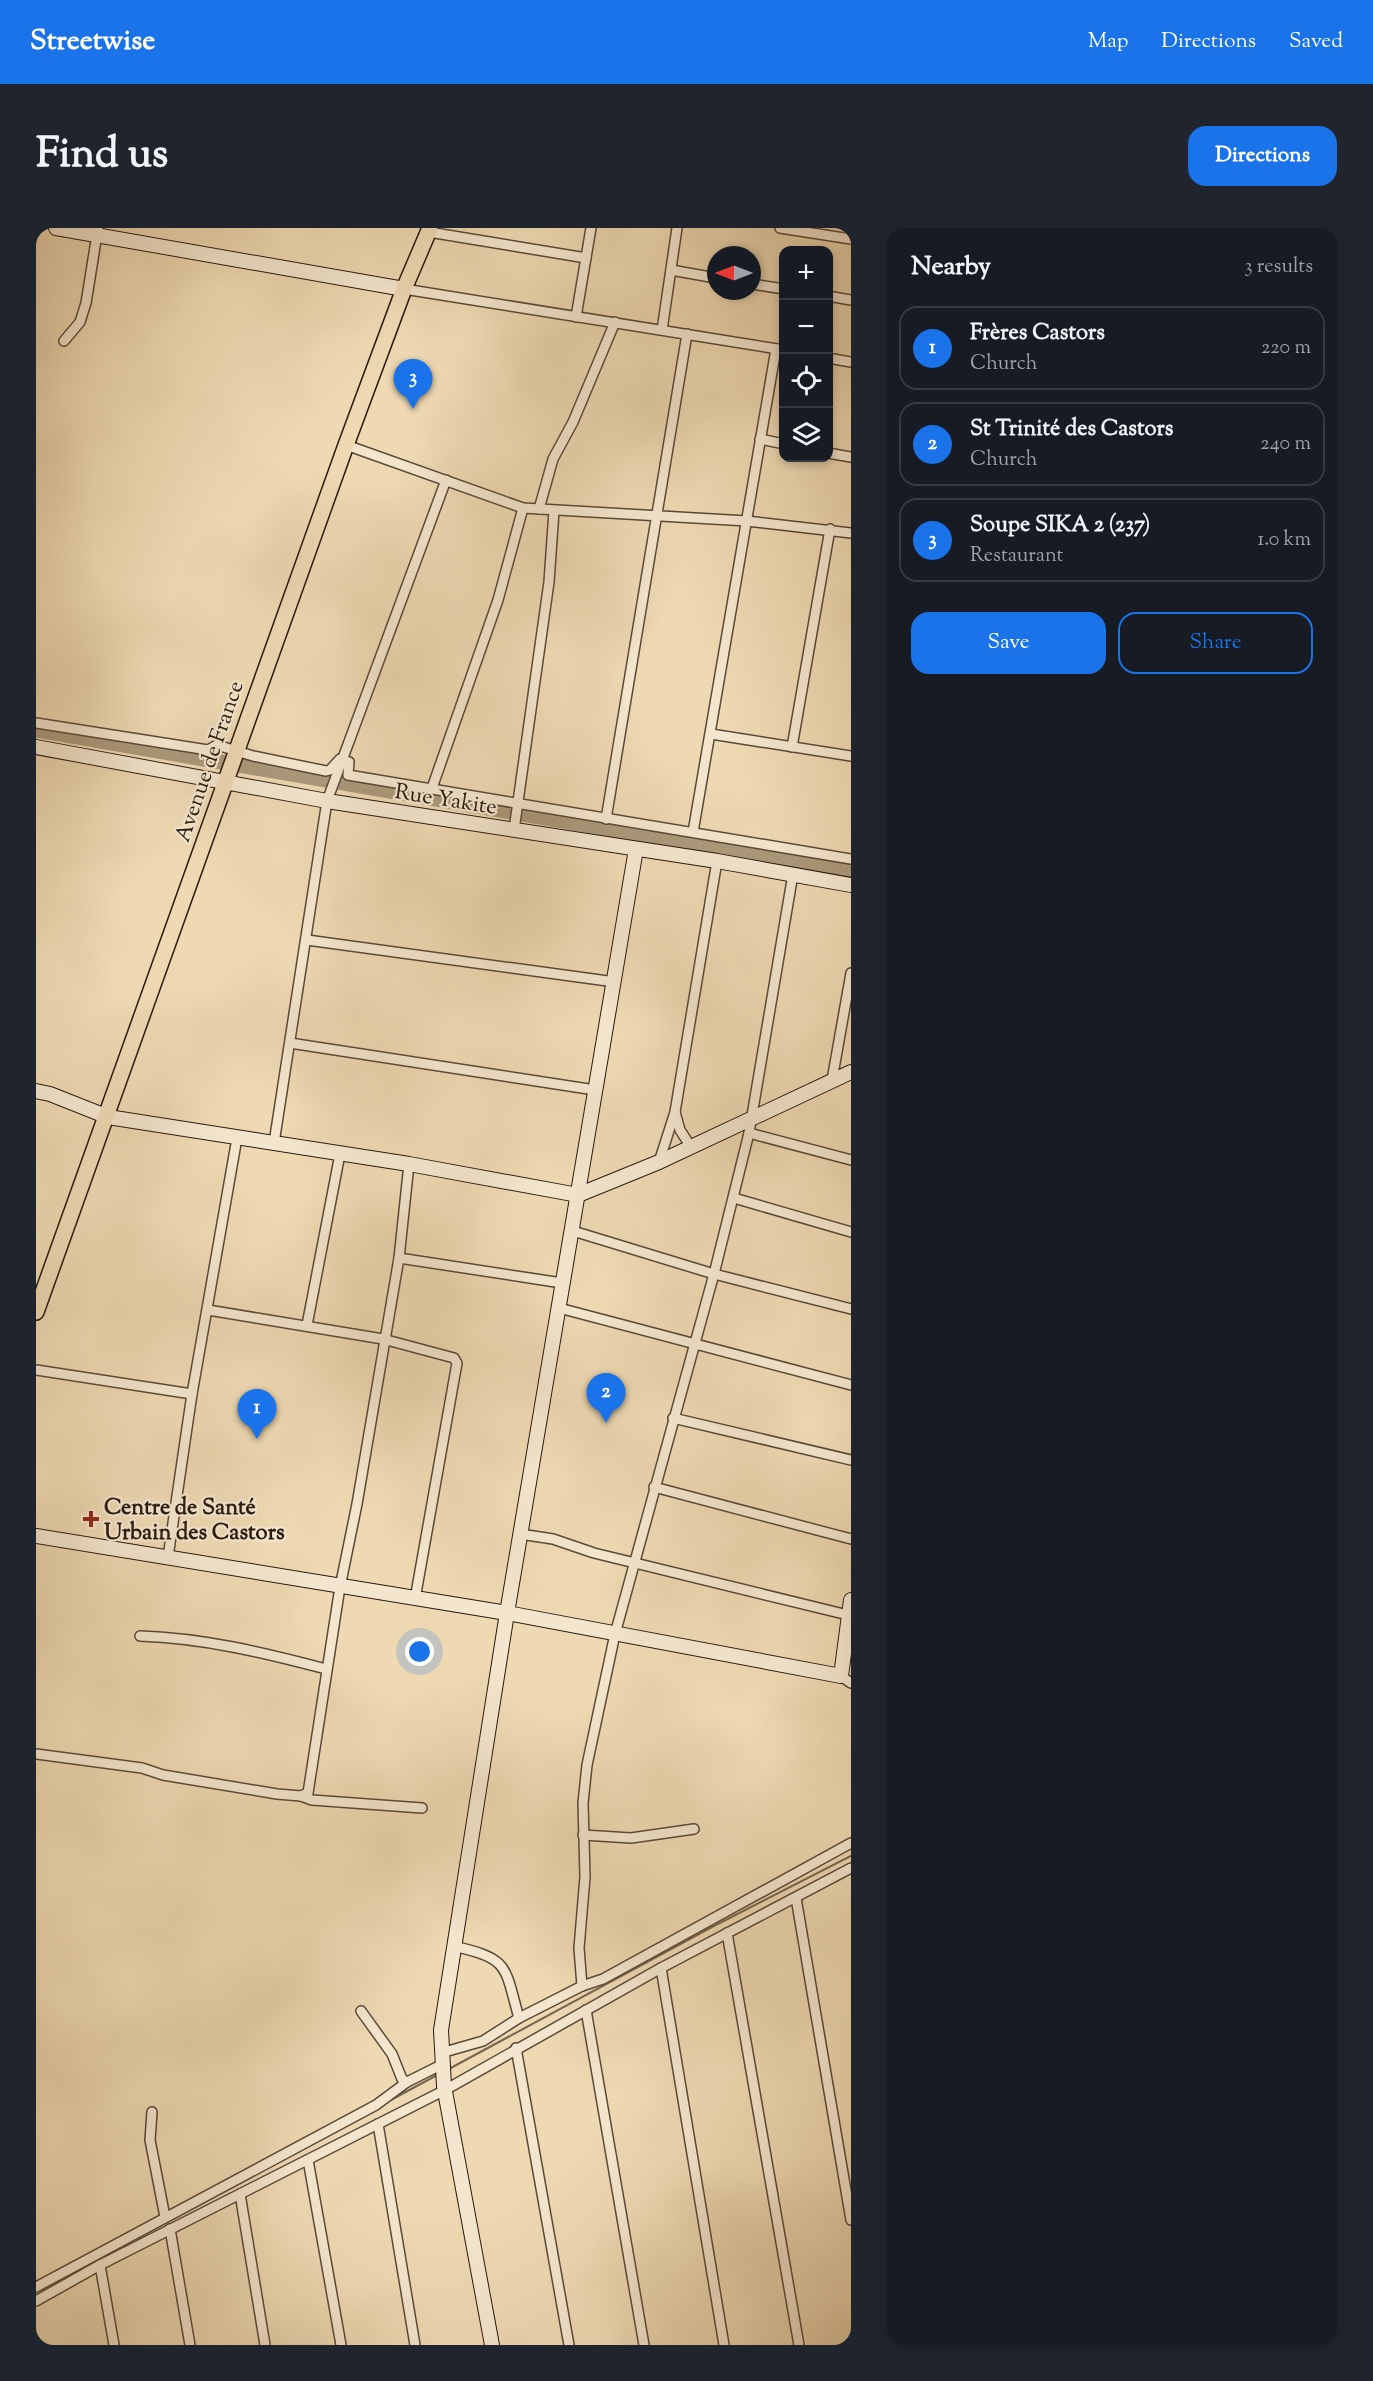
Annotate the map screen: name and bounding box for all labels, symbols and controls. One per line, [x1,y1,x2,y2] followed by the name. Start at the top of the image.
[30,22,155,62] text: Streetwise
[1088,27,1128,57] text: Map
[1161,27,1256,57] text: Directions
[1289,27,1343,57] text: Saved
[36,126,168,186] text: Find us
[1188,126,1337,186] button: Directions
[707,246,761,300] north arrow
[779,246,833,462] map controls
[779,246,833,300] button: +
[911,249,991,286] text: Nearby
[1244,253,1313,282] text: 3 results
[779,300,833,354] button: −
[970,318,1105,350] text: Frères Castors
[929,334,936,363] text: 1
[1261,334,1311,363] text: 220 m
[970,350,1037,379] text: Church
[779,354,833,408] button: locate
[394,360,433,409] pin: 3
[779,408,833,462] button: layers
[970,414,1173,446] text: St Trinité des Castors
[928,430,937,459] text: 2
[1260,430,1311,459] text: 240 m
[970,446,1037,475] text: Church
[970,510,1150,542] text: Soupe SIKA 2 (237)
[928,526,937,555] text: 3
[1257,526,1311,555] text: 1.0 km
[970,542,1063,571] text: Restaurant
[911,612,1106,674] button: Save
[1118,612,1313,674] button: Share
[168,677,253,847] street label: Avenue de France
[392,777,499,825] street label: Rue Yakite
[586,1374,626,1423] pin: 2
[238,1390,276,1439] pin: 1
[104,1493,285,1550] place label: Centre de Santé Urbain des Castors
[82,1510,100,1528] marker: Centre de Santé Urbain des Castors
[405,1637,434,1666] your location

